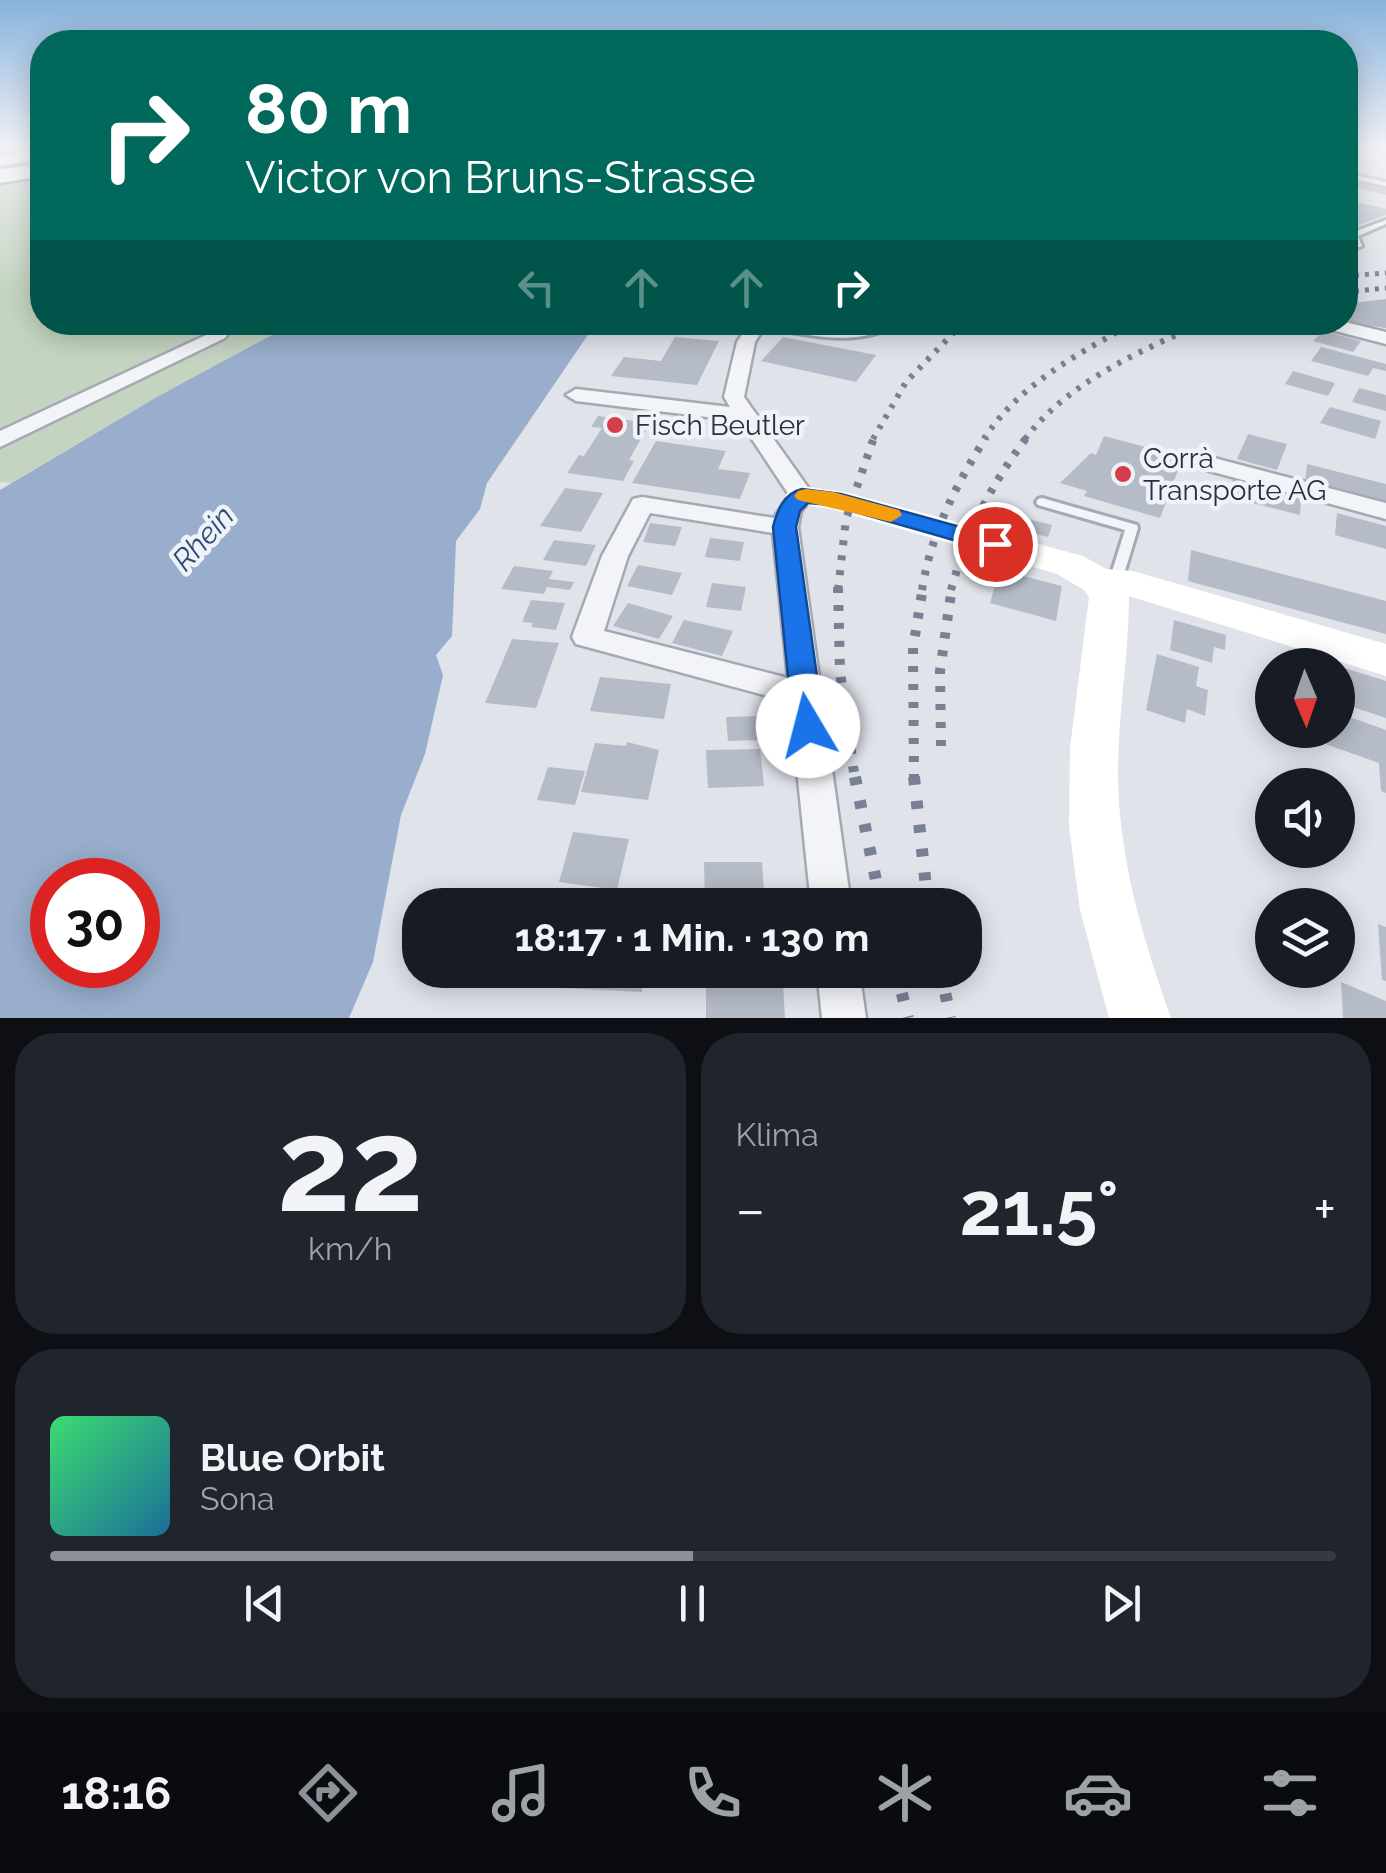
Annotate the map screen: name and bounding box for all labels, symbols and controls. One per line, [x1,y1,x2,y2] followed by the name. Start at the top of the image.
[245,67,412,149] text: 80 m
[80,70,210,200] icon: right
[245,151,756,204] text: Victor von Bruns-Strasse
[509,260,564,315] icon: left
[614,260,669,315] icon: ahead
[719,260,774,315] icon: ahead
[824,260,879,315] icon: right
[635,409,805,442] place label: Fisch Beutler
[604,414,626,436] marker: Fisch Beutler
[1143,442,1326,507] place label: Corrà Transporte AG
[1112,463,1134,485] marker: Corrà Transporte AG
[165,499,241,577] water label: Rhein
[953,502,1038,587] pin
[968,517,1023,572] icon: arrive
[1255,648,1355,748] north arrow
[1255,648,1355,988] map controls
[756,674,860,778] position arrow
[1255,768,1355,868] button: sound
[30,858,160,988] speed limit sign: 30
[1255,888,1355,988] button: layers
[515,915,869,960] text: 18:17 · 1 Min. · 130 m
[277,1089,424,1241] text: 22
[736,1116,819,1153] text: Klima
[960,1164,1119,1253] text: 21.5°
[736,1177,765,1242] text: −
[1313,1177,1336,1242] text: +
[308,1230,392,1267] text: km/h
[200,1435,385,1480] text: Blue Orbit
[200,1480,275,1517] text: Sona
[237,1576,292,1631] icon: previous
[665,1576,720,1631] icon: pause
[1094,1576,1149,1631] icon: next
[293,1758,363,1828] icon: directions
[486,1758,556,1828] icon: music
[678,1758,748,1828] icon: phone
[870,1758,940,1828] icon: climate
[1063,1758,1133,1828] icon: car
[1255,1758,1325,1828] icon: filters
[61,1767,171,1820] text: 18:16

